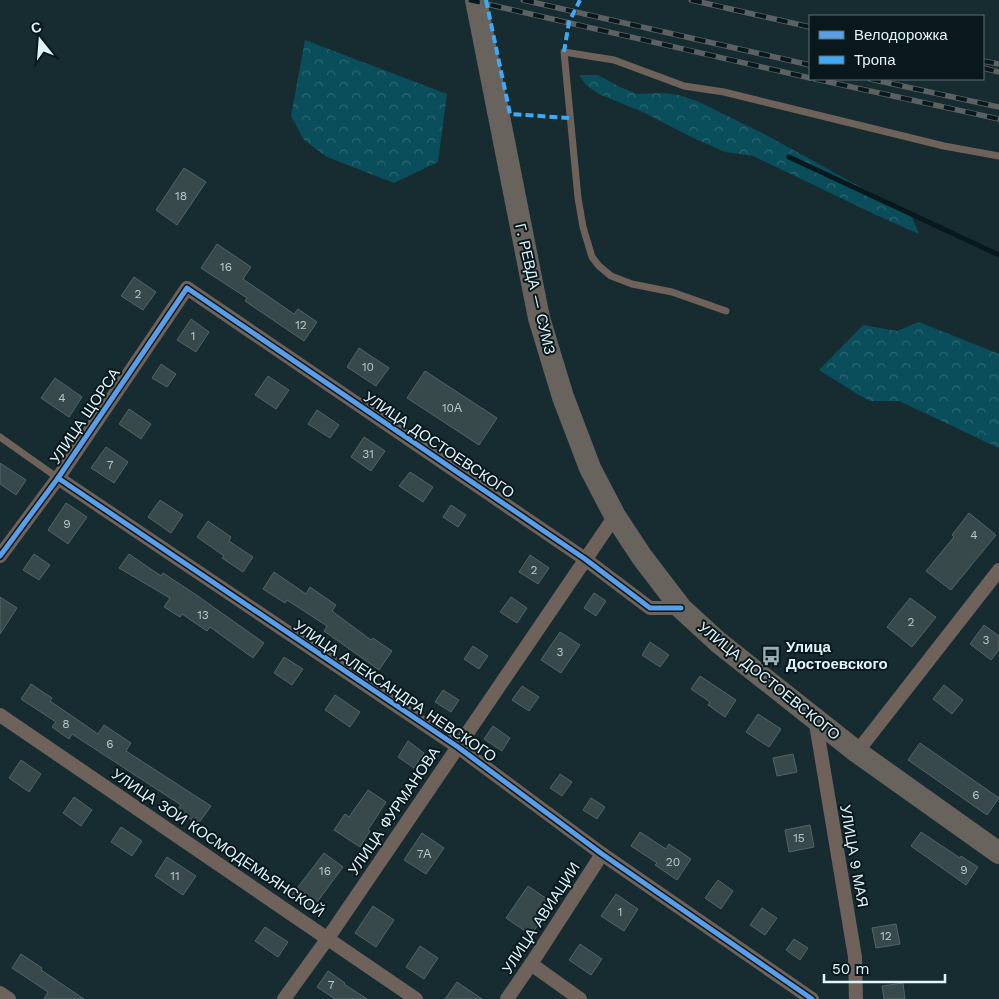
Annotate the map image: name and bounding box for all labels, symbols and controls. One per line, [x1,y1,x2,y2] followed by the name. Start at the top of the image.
[15,15,65,65] north arrow
[809,15,984,80] legend
[29,18,43,37] text: С
[854,26,948,44] text: Велодорожка
[854,51,896,69] text: Тропа
[175,189,187,203] house number: 18
[511,222,559,356] street label: Г. РЕВДА — СУМЗ
[220,260,232,274] house number: 16
[135,287,142,301] house number: 2
[295,318,307,332] house number: 12
[191,329,195,343] house number: 1
[362,360,374,374] house number: 10
[46,365,124,467] street label: УЛИЦА ЩОРСА
[360,388,518,502] street label: УЛИЦА ДОСТОЕВСКОГО
[58,391,66,405] house number: 4
[442,401,462,415] house number: 10А
[362,447,374,461] house number: 31
[107,458,114,472] house number: 7
[63,517,71,531] house number: 9
[970,528,978,542] house number: 4
[531,563,538,577] house number: 2
[197,608,209,622] house number: 13
[908,615,915,629] house number: 2
[290,616,500,766] street label: УЛИЦА АЛЕКСАНДРА НЕВСКОГО
[694,618,844,744] street label: УЛИЦА ДОСТОЕВСКОГО
[983,633,990,647] house number: 3
[786,638,888,673] place label: Улица Достоевского
[557,645,564,659] house number: 3
[760,645,782,667] bus stop icon: Улица Достоевского
[62,717,70,731] house number: 8
[106,737,114,751] house number: 6
[344,744,444,878] street label: УЛИЦА ФУРМАНОВА
[108,765,328,921] street label: УЛИЦА ЗОИ КОСМОДЕМЬЯНСКОЙ
[972,788,980,802] house number: 6
[836,803,872,909] street label: УЛИЦА 9 МАЯ
[793,831,805,845] house number: 15
[417,847,431,861] house number: 7А
[666,855,680,869] house number: 20
[498,859,584,977] street label: УЛИЦА АВИАЦИИ
[960,863,968,877] house number: 9
[319,864,331,878] house number: 16
[170,869,180,883] house number: 11
[618,905,622,919] house number: 1
[880,929,892,943] house number: 12
[824,952,945,984] scale bar
[832,960,869,978] text: 50 m
[328,978,335,992] house number: 7

